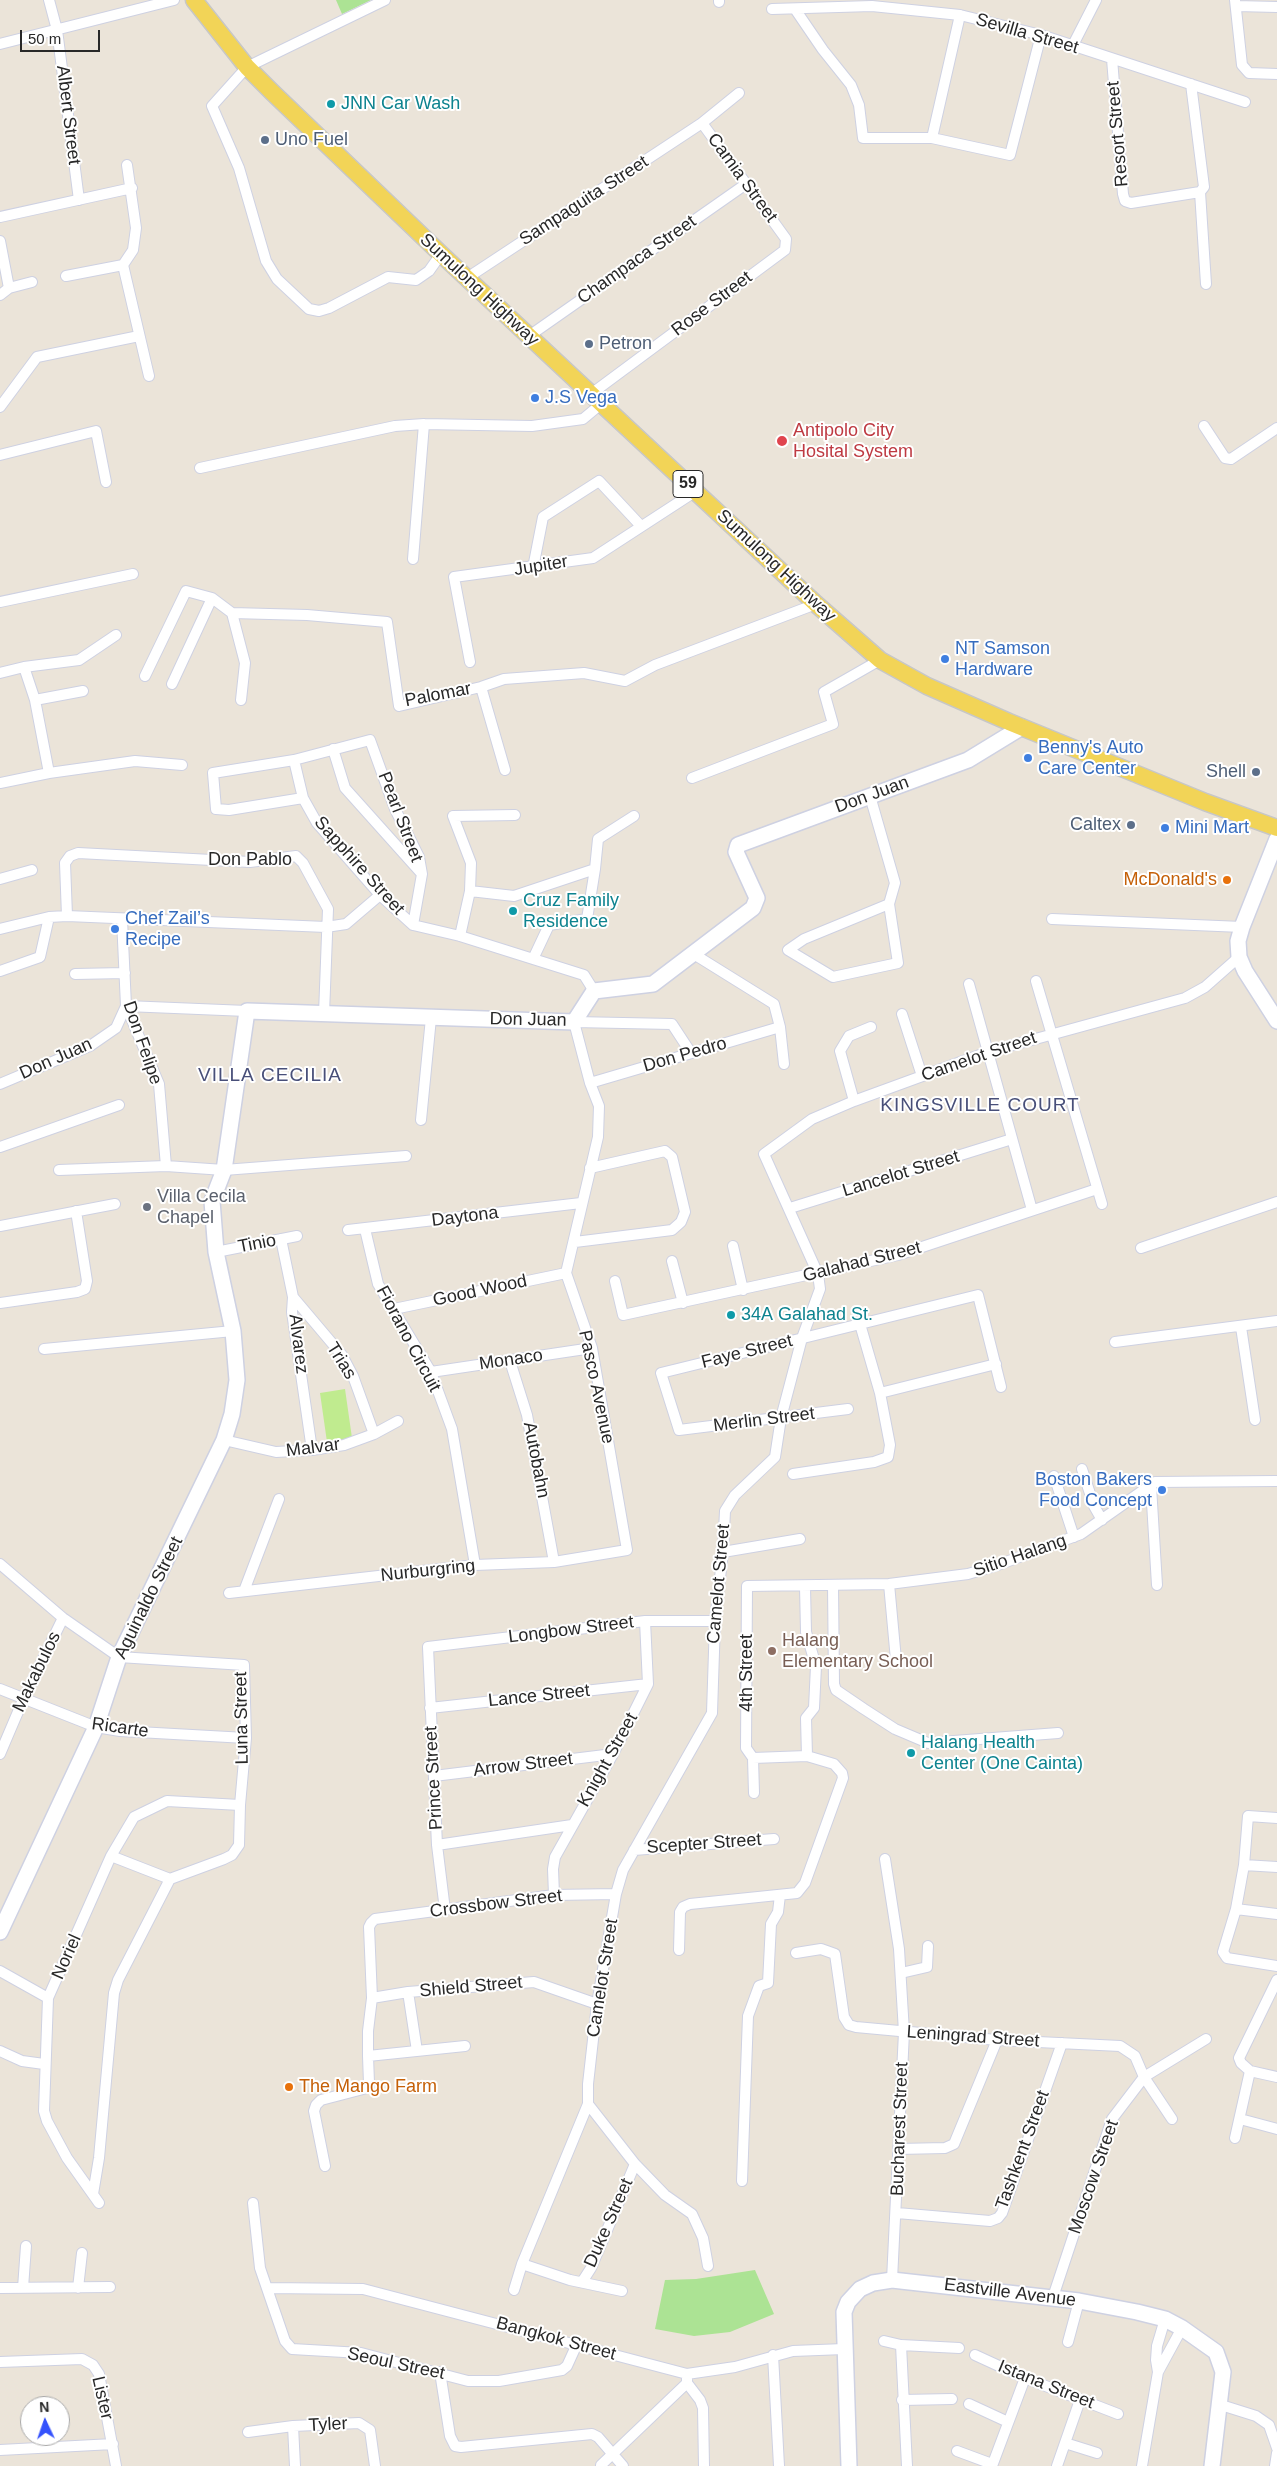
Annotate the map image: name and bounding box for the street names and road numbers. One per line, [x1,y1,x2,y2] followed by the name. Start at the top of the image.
[973,9,1081,59] street label: Sevilla Street
[51,64,85,166] street label: Albert Street
[1103,80,1133,188] street label: Resort Street
[702,129,782,227] street label: Camia Street
[516,151,652,251] street label: Sampaguita Street
[573,211,701,309] street label: Champaca Street
[415,229,543,351] street label: Sumulong Highway
[668,267,756,341] street label: Rose Street
[673,470,703,498] road number: 59
[712,505,840,627] street label: Sumulong Highway
[513,551,569,581] street label: Jupiter
[403,678,473,712] street label: Palomar
[373,769,427,865] street label: Pearl Street
[832,772,912,818] street label: Don Juan
[309,812,409,920] street label: Sapphire Street
[208,849,292,871] street label: Don Pablo
[118,998,166,1088] street label: Don Felipe
[489,1009,567,1031] street label: Don Juan
[919,1027,1039,1087] street label: Camelot Street
[16,1033,96,1085] street label: Don Juan
[641,1033,729,1077] street label: Don Pedro
[840,1146,962,1202] street label: Lancelot Street
[430,1202,500,1232] street label: Daytona
[236,1230,278,1258] street label: Tinio
[801,1237,923,1287] street label: Galahad Street
[431,1270,529,1312] street label: Good Wood
[371,1282,445,1396] street label: Fiorano Circuit
[284,1313,312,1375] street label: Alvarez
[573,1328,619,1446] street label: Pasco Avenue
[699,1330,795,1374] street label: Faye Street
[321,1339,361,1383] street label: Trias
[478,1345,544,1375] street label: Monaco
[712,1403,816,1437] street label: Merlin Street
[518,1420,554,1500] street label: Autobahn
[285,1434,341,1462] street label: Malvar
[703,1523,735,1645] street label: Camelot Street
[971,1530,1069,1582] street label: Sitio Halang
[110,1533,188,1663] street label: Aguinaldo Street
[380,1555,476,1587] street label: Nurburgring
[507,1612,635,1648] street label: Longbow Street
[8,1628,66,1716] street label: Makabulos
[736,1634,758,1712] street label: 4th Street
[230,1671,254,1765] street label: Luna Street
[487,1680,591,1712] street label: Lance Street
[573,1709,643,1811] street label: Knight Street
[90,1713,150,1743] street label: Ricarte
[420,1725,448,1831] street label: Prince Street
[472,1748,574,1782] street label: Arrow Street
[646,1829,762,1859] street label: Scepter Street
[429,1885,563,1923] street label: Crossbow Street
[583,1917,623,2039] street label: Camelot Street
[48,1931,86,1983] street label: Noriel
[419,1972,523,2002] street label: Shield Street
[906,2022,1040,2052] street label: Leningrad Street
[887,2062,913,2196] street label: Bucharest Street
[991,2088,1055,2212] street label: Tashkent Street
[1064,2117,1124,2237] street label: Moscow Street
[580,2175,638,2271] street label: Duke Street
[943,2274,1077,2312] street label: Eastville Avenue
[494,2313,618,2365] street label: Bangkok Street
[345,2343,447,2385] street label: Seoul Street
[995,2356,1097,2414] street label: Istana Street
[87,2374,117,2422] street label: Lister
[308,2413,348,2437] street label: Tyler

